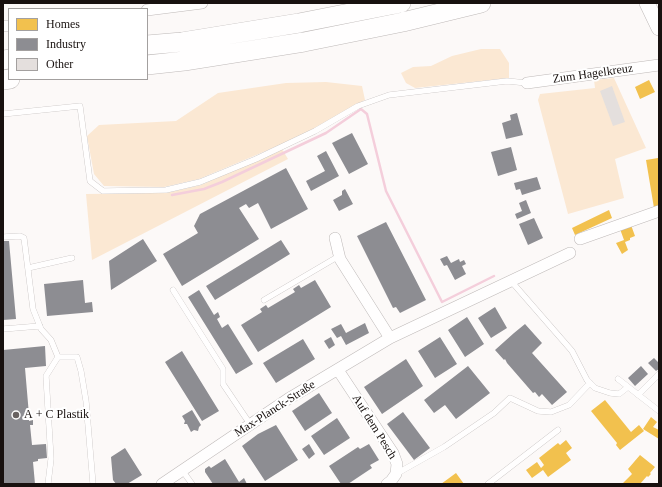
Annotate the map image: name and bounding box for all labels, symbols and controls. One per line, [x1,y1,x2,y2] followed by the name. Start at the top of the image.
[8,8,148,80] legend
[46,17,80,31] text: Homes
[46,37,86,51] text: Industry
[46,57,73,71] text: Other
[552,61,634,87] street label: Zum Hagelkreuz
[232,378,318,440] street label: Max-Planck-Straße
[348,392,400,462] street label: Auf dem Pesch
[24,408,89,422] place label: A + C Plastik
[11,410,21,420] marker: A + C Plastik

